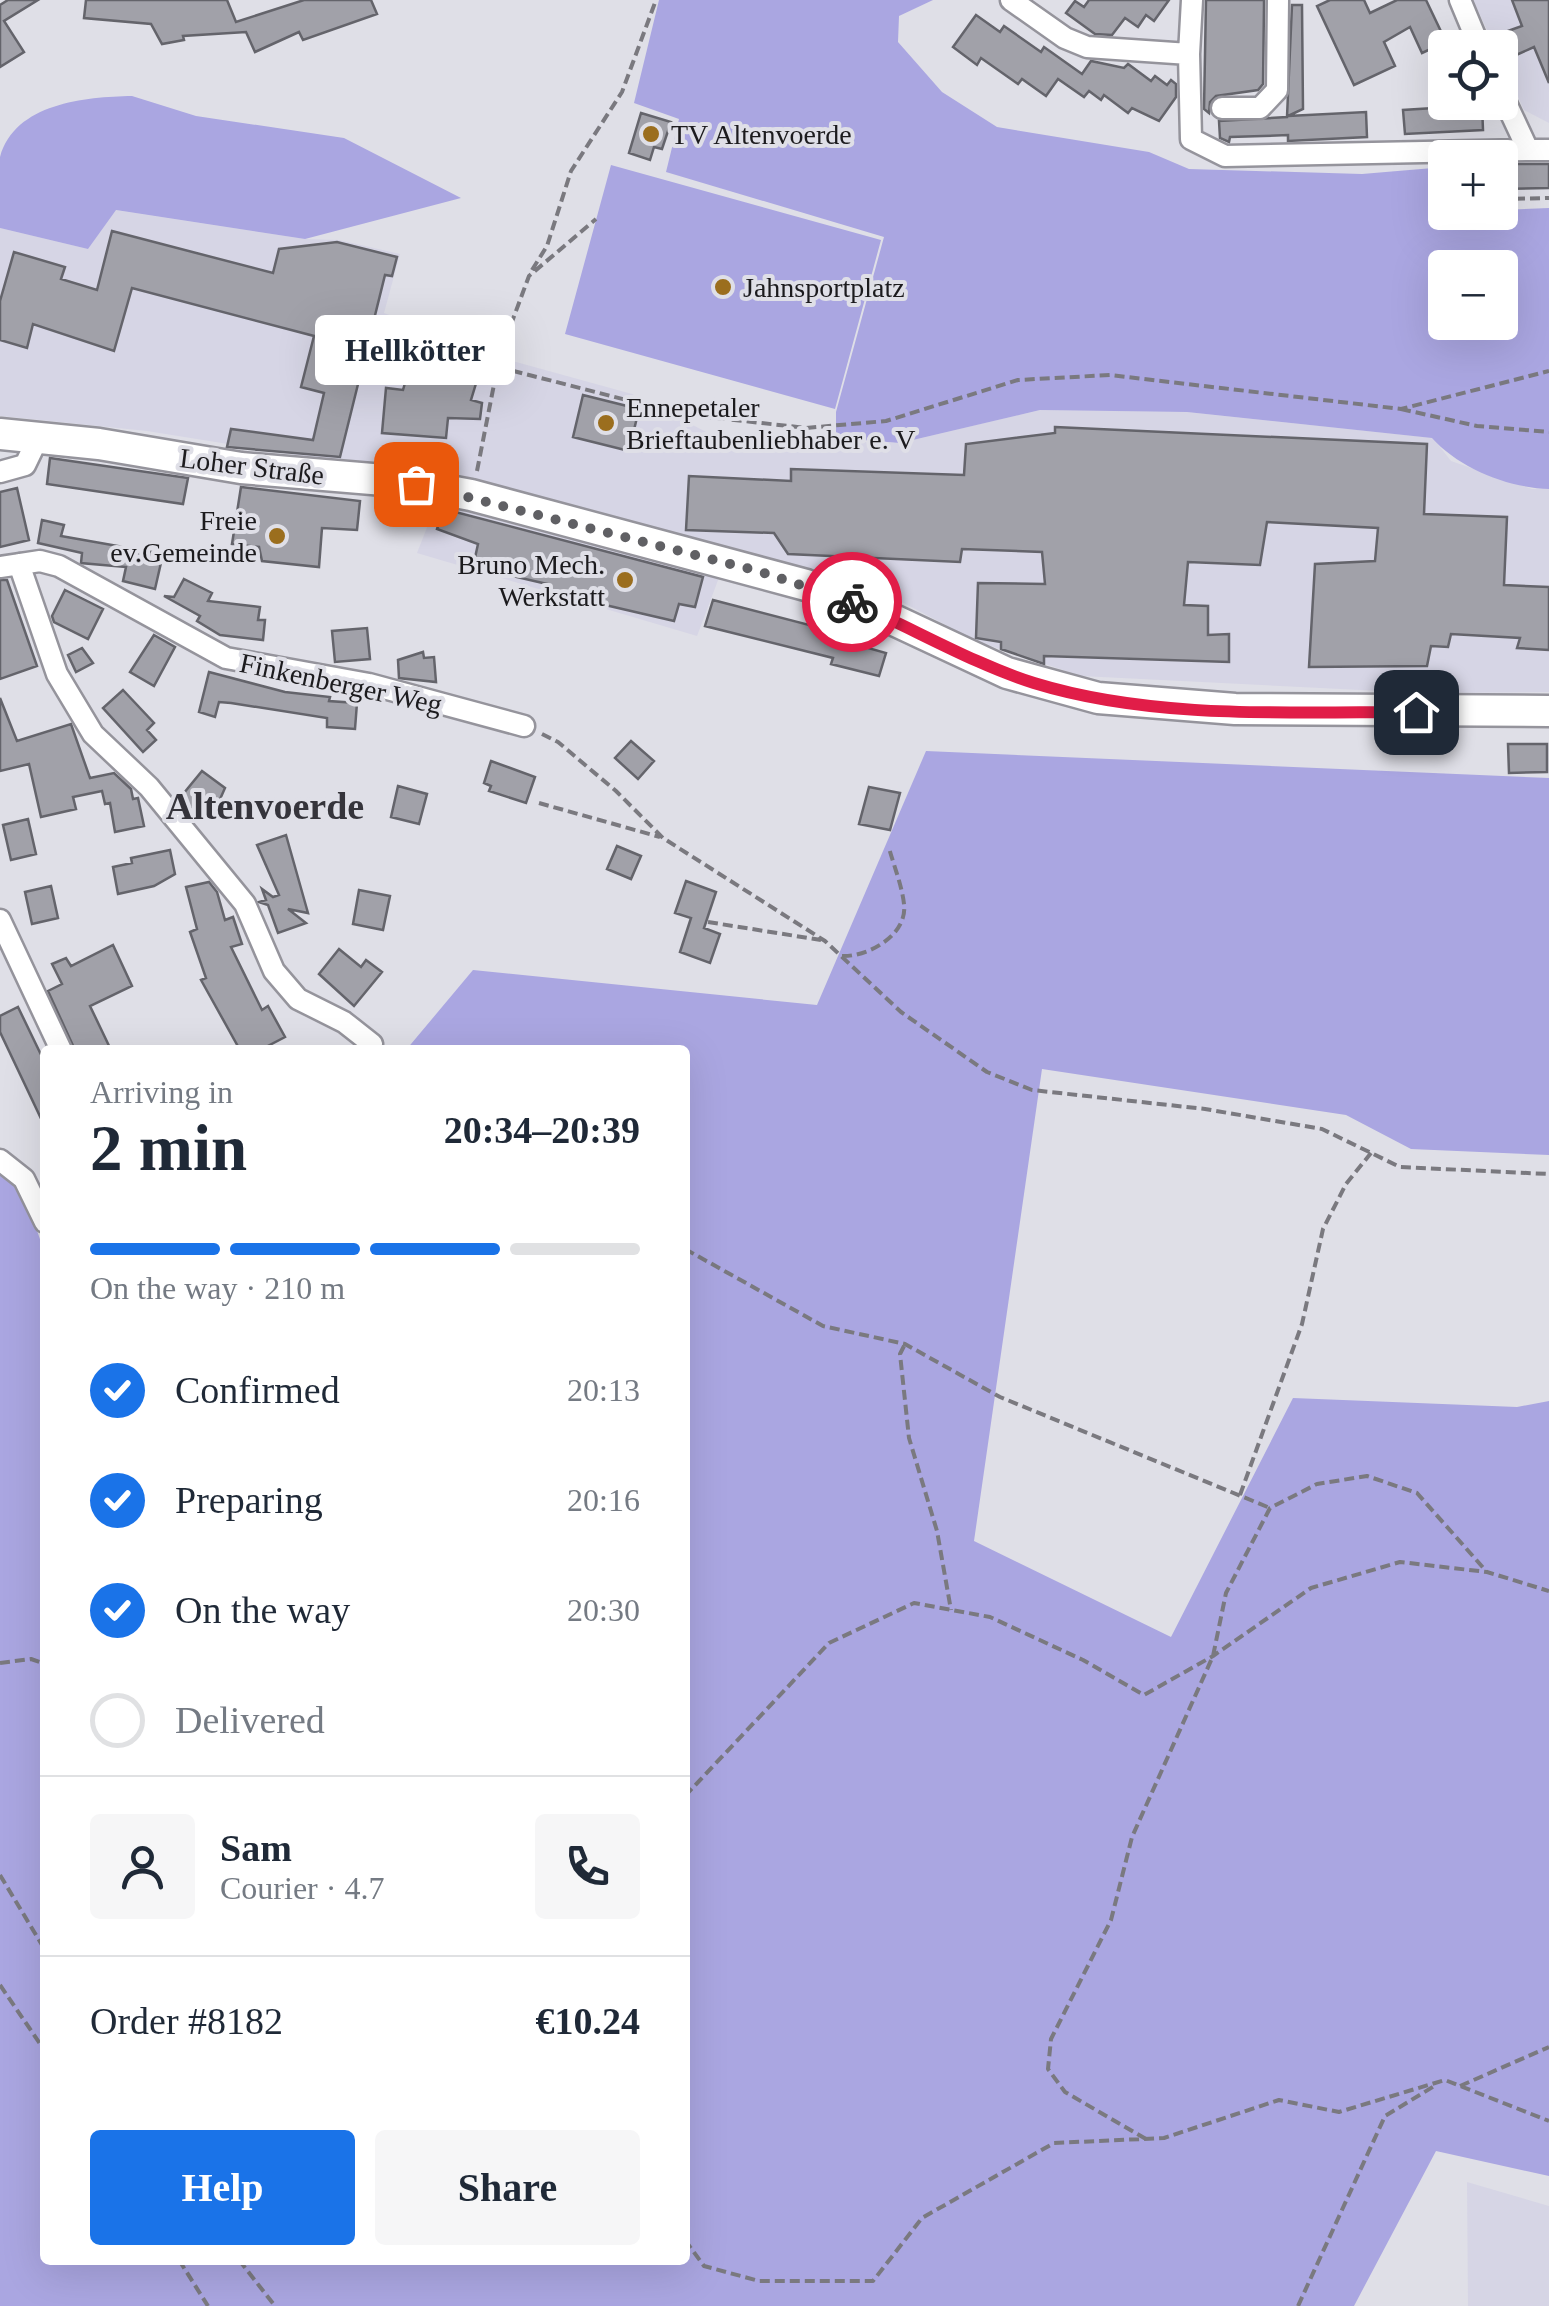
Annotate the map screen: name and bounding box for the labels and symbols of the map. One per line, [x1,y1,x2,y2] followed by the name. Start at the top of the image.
[671,119,852,150] place label: TV Altenvoerde
[640,123,662,145] marker: TV Altenvoerde
[743,272,905,303] place label: Jahnsportplatz
[712,276,734,298] marker: Jahnsportplatz
[316,314,516,384] callout: Hellkötter
[626,392,915,455] place label: Ennepetaler Brieftaubenliebhaber e. V
[595,412,617,434] marker: Ennepetaler Brieftaubenliebhaber e. V
[178,442,326,491] street label: Loher Straße
[374,442,459,527] pin
[110,505,257,568] place label: Freie ev.Gemeinde
[266,525,288,547] marker: Freie ev.Gemeinde
[457,549,605,612] place label: Bruno Mech. Werkstatt
[802,552,902,652] courier
[614,569,636,591] marker: Bruno Mech. Werkstatt
[237,647,445,720] street label: Finkenberger Weg
[1374,670,1459,755] pin
[166,785,364,827] district label: Altenvoerde

